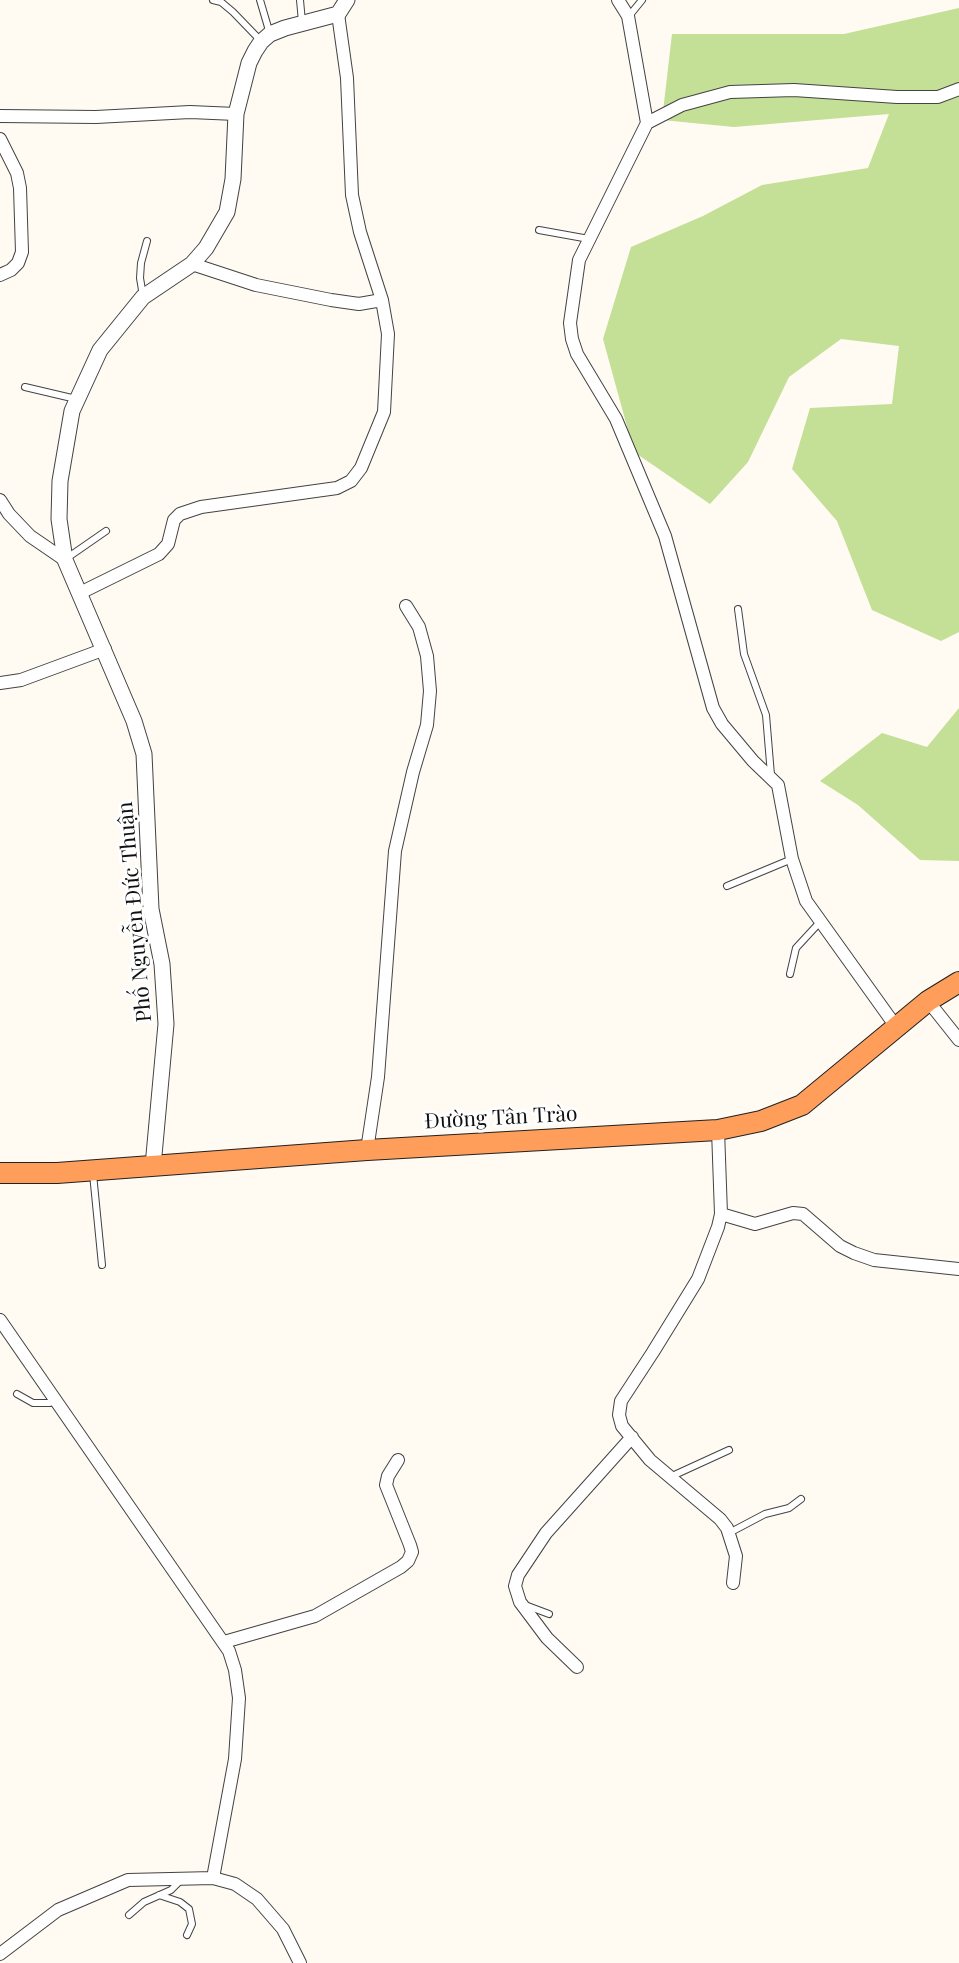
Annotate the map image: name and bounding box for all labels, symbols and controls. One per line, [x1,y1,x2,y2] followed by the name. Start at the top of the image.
[113,801,157,1023] street label: Phố Nguyễn Đức Thuận
[424,1101,578,1135] street label: Đường Tân Trào

